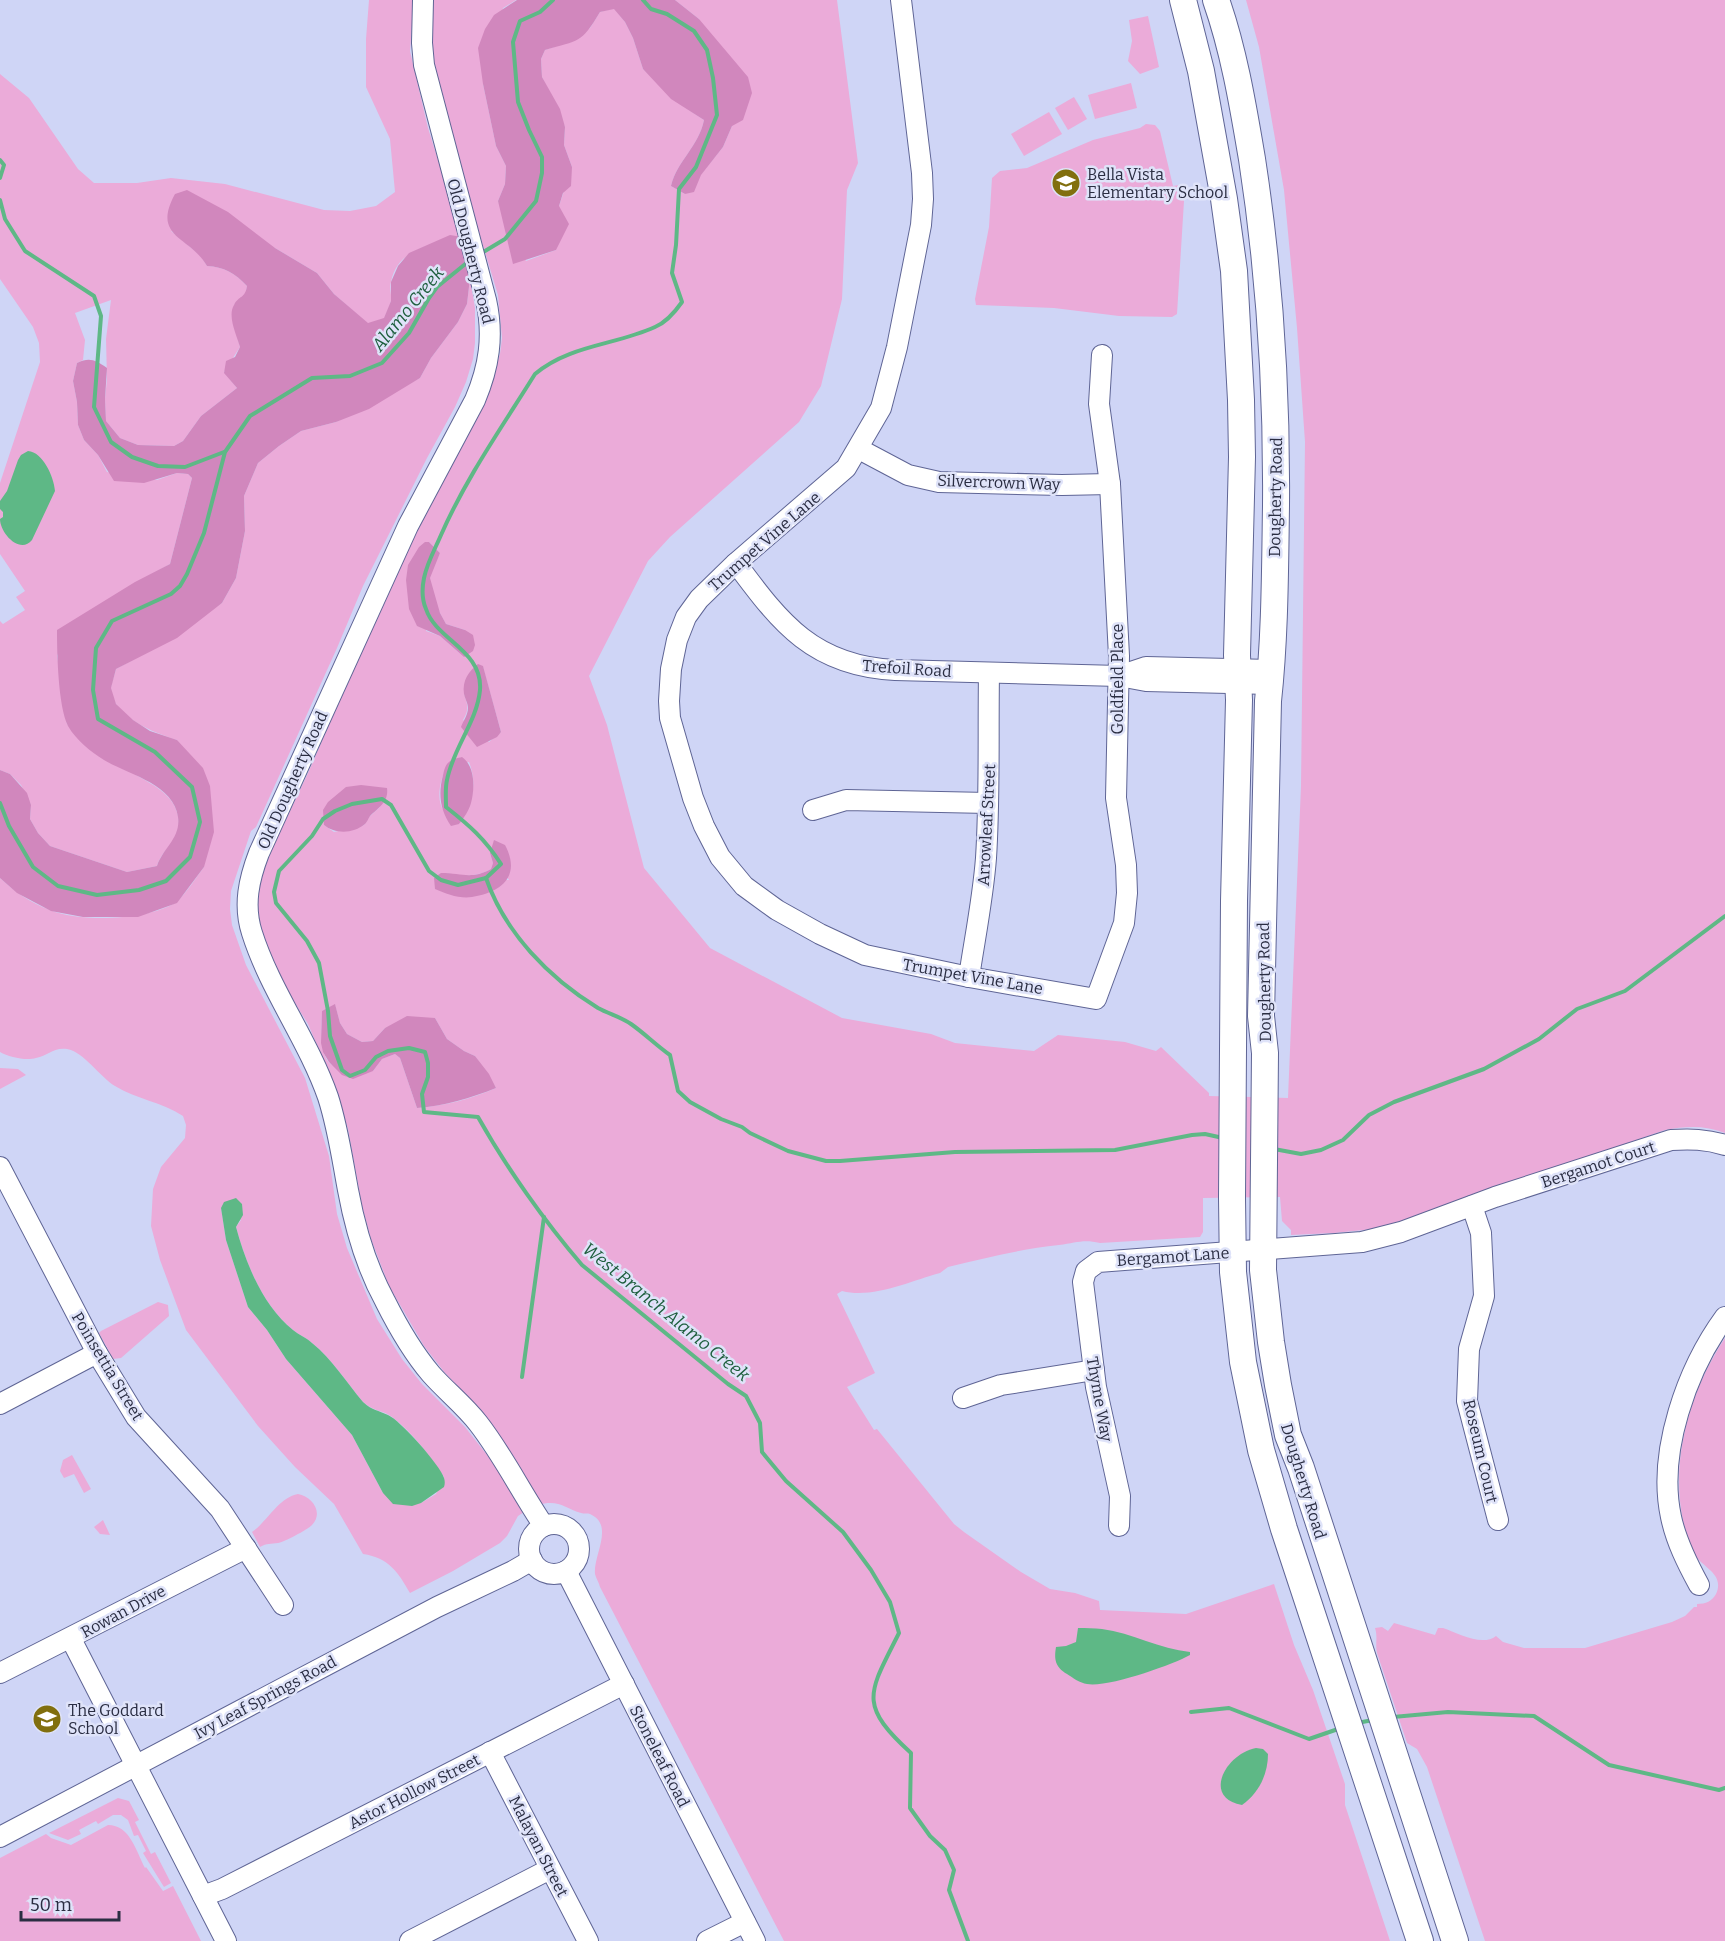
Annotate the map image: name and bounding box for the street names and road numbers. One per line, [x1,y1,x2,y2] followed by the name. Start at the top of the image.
[443,177,498,326] street label: Old Dougherty Road
[1265,436,1286,557] street label: Dougherty Road
[937,471,1061,494] street label: Silvercrown Way
[705,488,824,595] street label: Trumpet Vine Lane
[1108,624,1127,734] street label: Goldfield Place
[862,656,953,681] street label: Trefoil Road
[253,708,332,852] street label: Old Dougherty Road
[974,763,999,887] street label: Arrowleaf Street
[1254,921,1275,1042] street label: Dougherty Road
[901,955,1044,998] street label: Trumpet Vine Lane
[1539,1137,1658,1192] street label: Bergamot Court
[1116,1243,1230,1270] street label: Bergamot Lane
[68,1309,148,1424] street label: Poinsettia Street
[1083,1355,1116,1444] street label: Thyme Way
[1459,1397,1502,1505] street label: Roseum Court
[1277,1421,1330,1542] street label: Dougherty Road
[78,1581,169,1642] street label: Rowan Drive
[191,1652,340,1743] street label: Ivy Leaf Springs Road
[626,1702,694,1811] street label: Stoneleaf Road
[345,1750,483,1833] street label: Astor Hollow Street
[505,1793,572,1900] street label: Malayan Street

